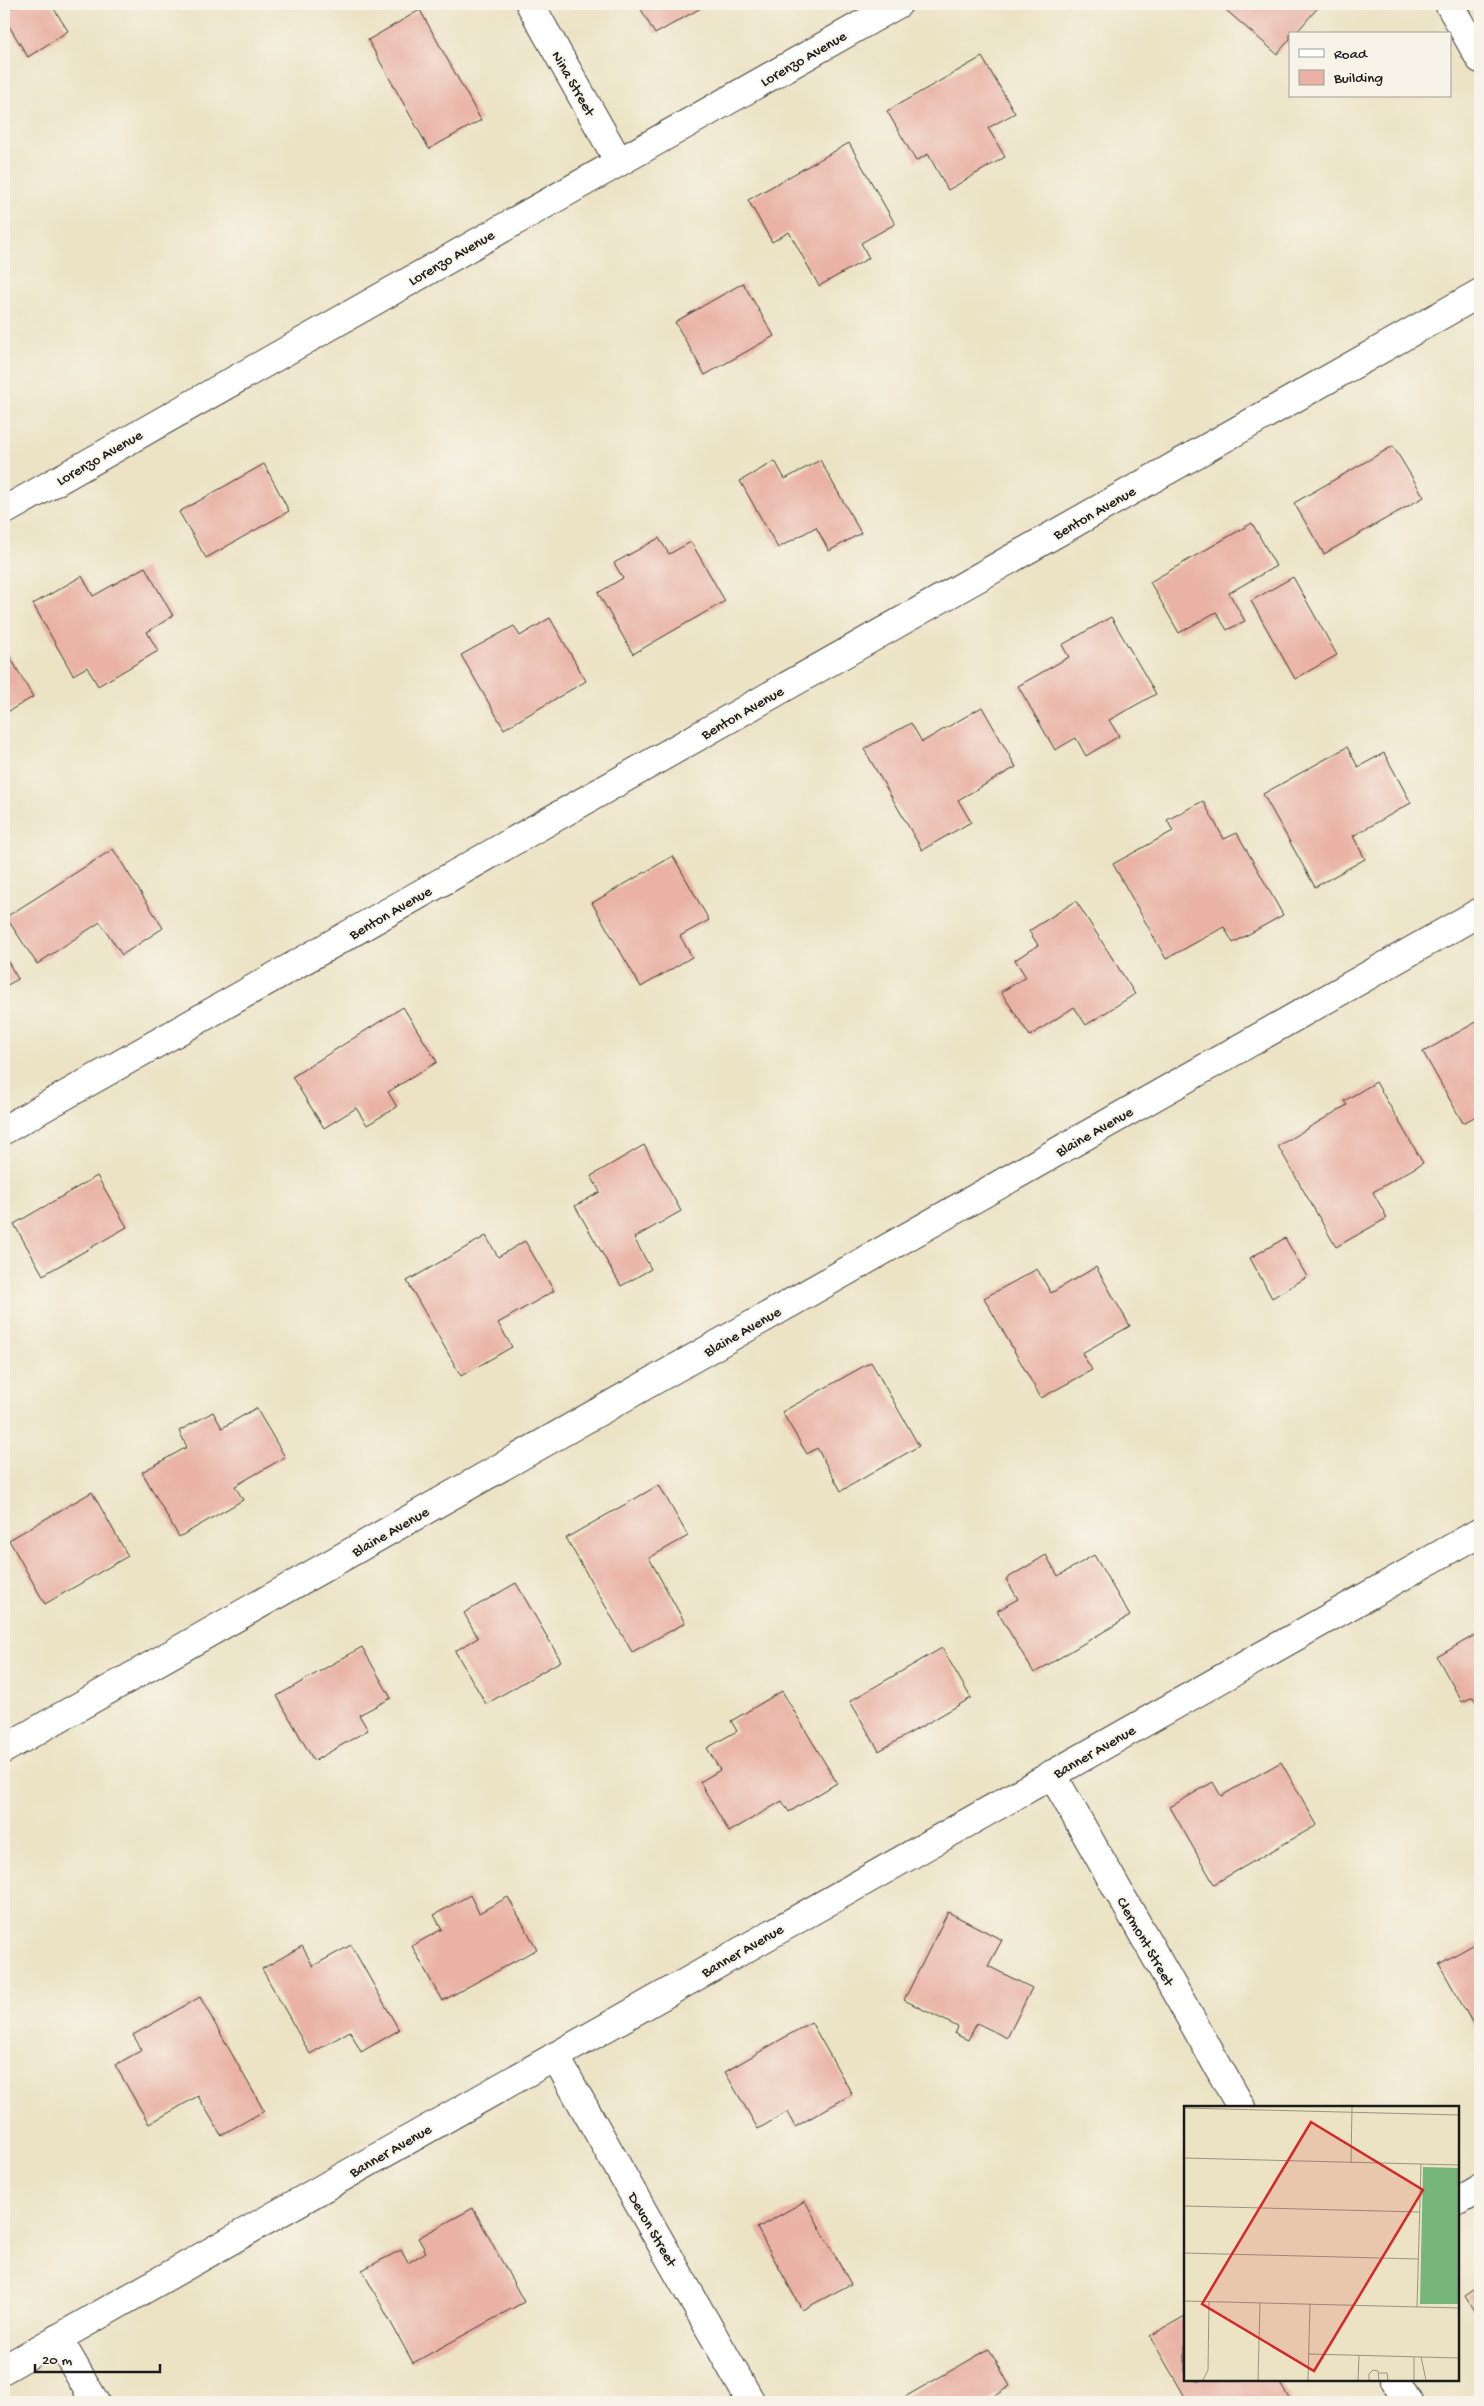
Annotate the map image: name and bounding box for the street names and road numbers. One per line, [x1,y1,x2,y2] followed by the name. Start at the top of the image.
[758,28,851,92] street label: Lorenzo Avenue
[546,48,599,121] street label: Nina Street
[406,227,499,291] street label: Lorenzo Avenue
[54,427,147,491] street label: Lorenzo Avenue
[1050,483,1140,545] street label: Benton Avenue
[698,683,788,745] street label: Benton Avenue
[346,883,436,945] street label: Benton Avenue
[1052,1103,1137,1163] street label: Blaine Avenue
[700,1303,785,1363] street label: Blaine Avenue
[348,1503,433,1563] street label: Blaine Avenue
[1050,1722,1140,1784] street label: Banner Avenue
[1112,1894,1178,1991] street label: Clermont Street
[698,1921,788,1983] street label: Banner Avenue
[346,2121,436,2183] street label: Banner Avenue
[622,2189,681,2272] street label: Devon Street

